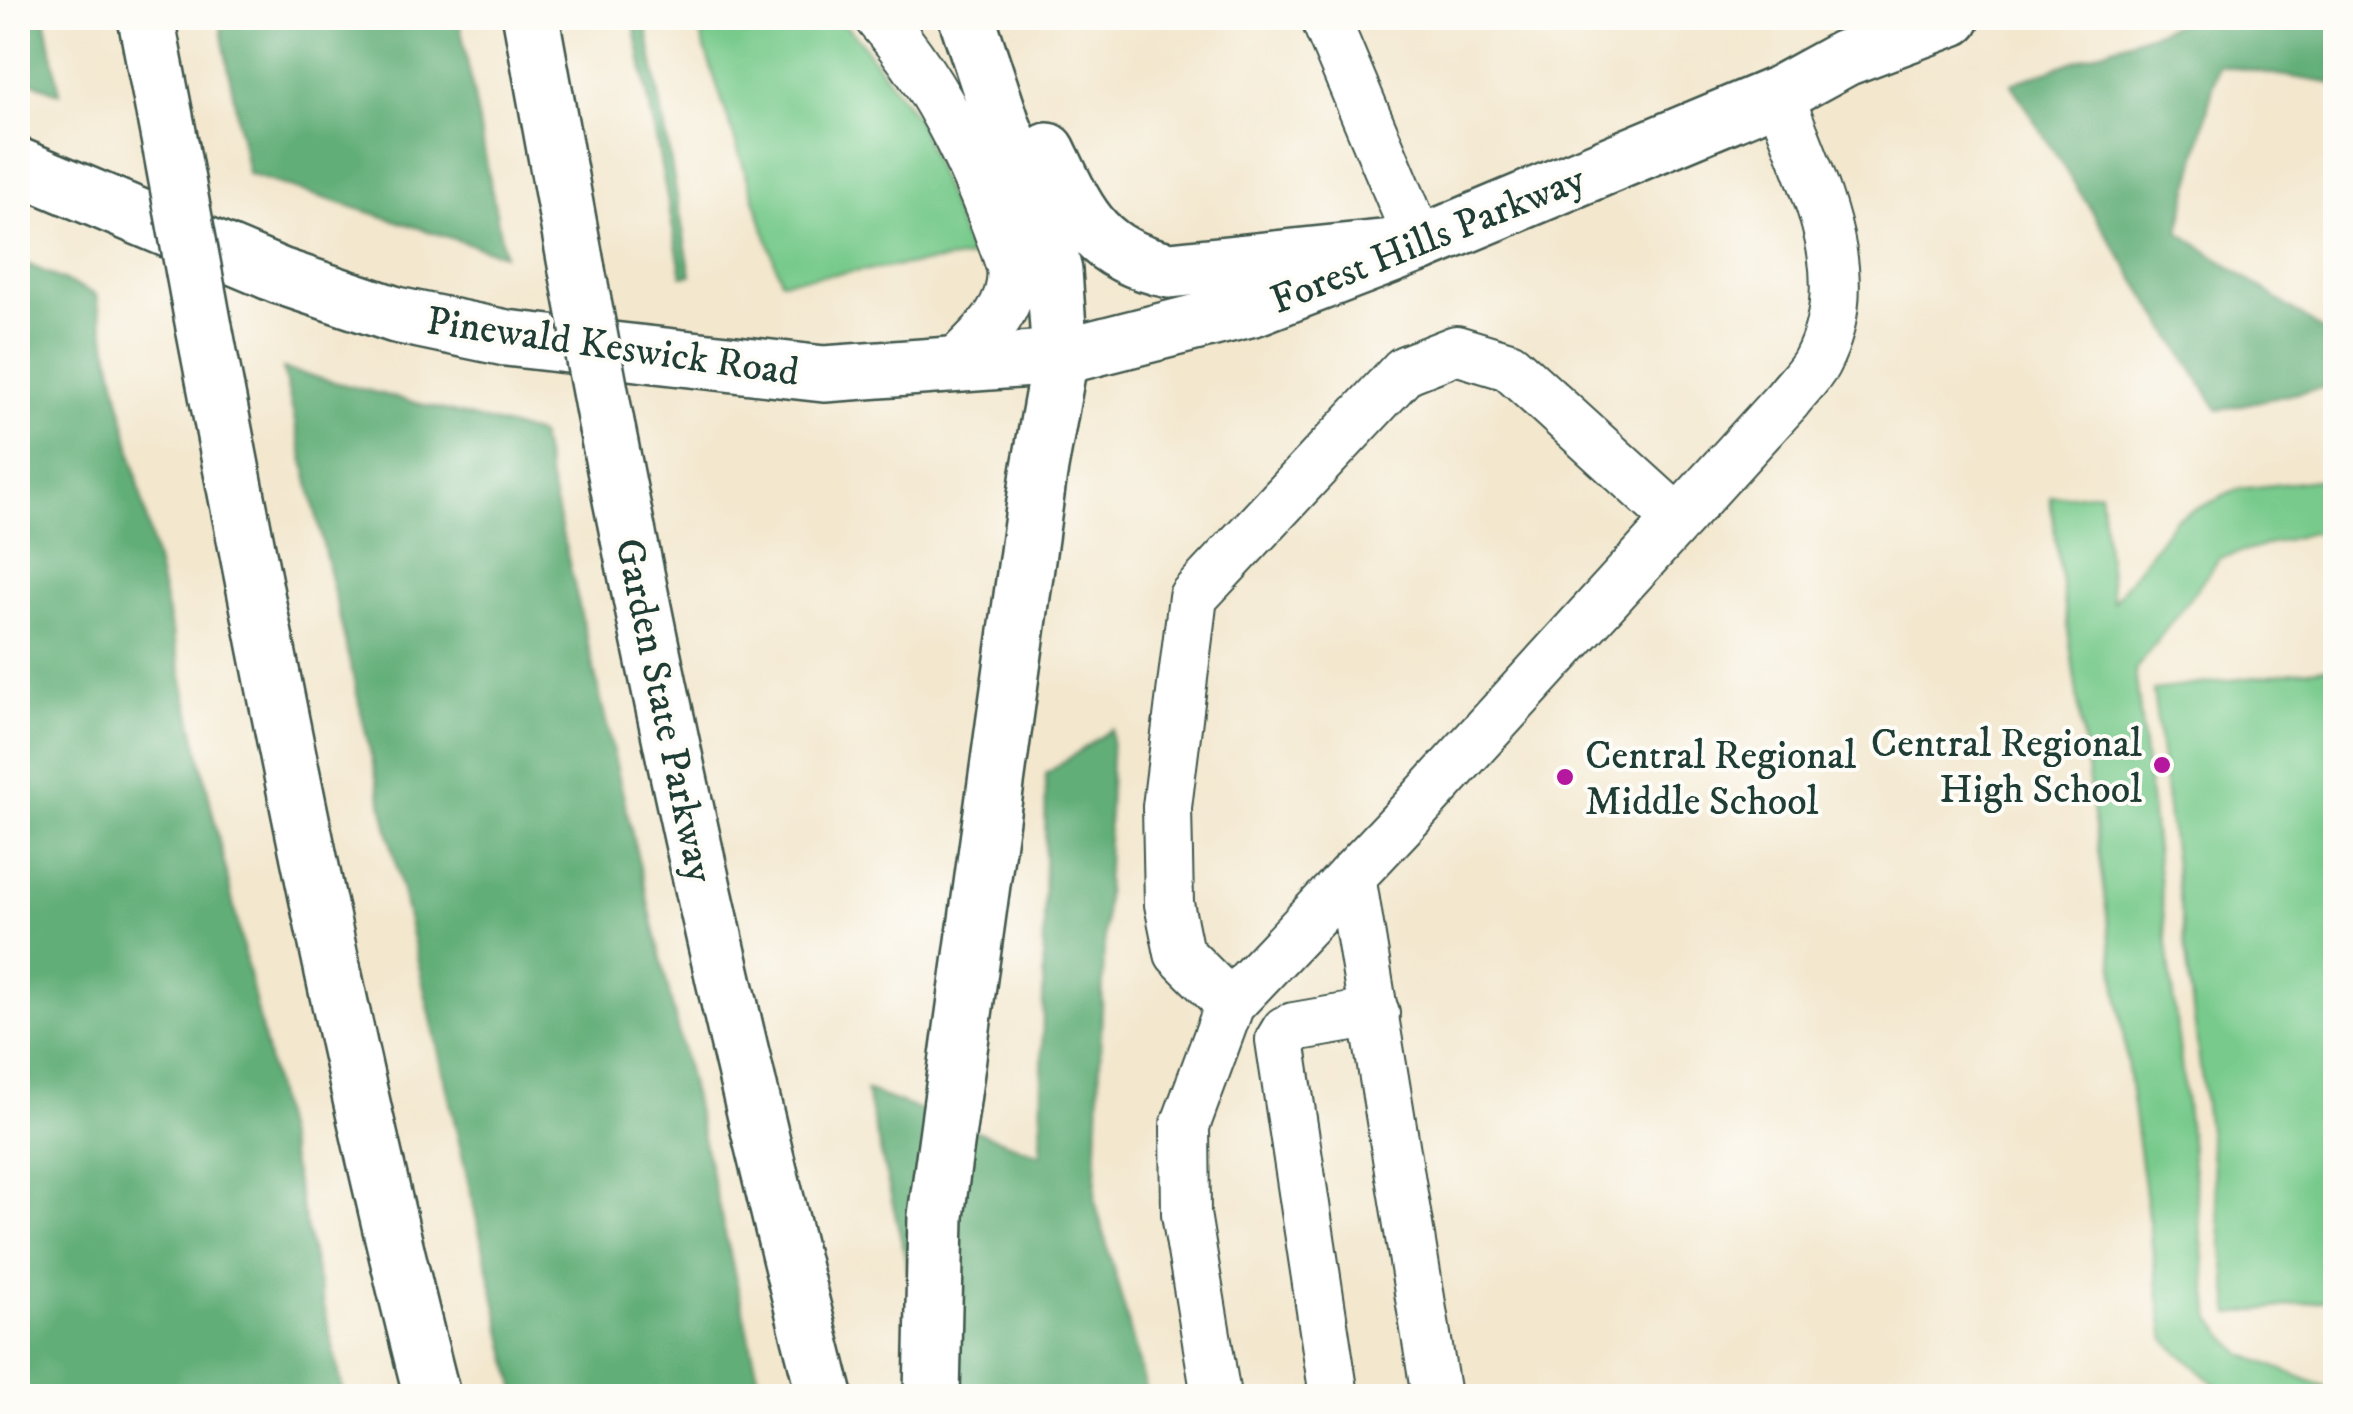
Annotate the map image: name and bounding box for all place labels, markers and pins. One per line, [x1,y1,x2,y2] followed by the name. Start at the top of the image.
[1871,720,2142,816] place label: Central Regional High School
[1585,732,1856,828] place label: Central Regional Middle School
[2151,754,2173,776] marker: Central Regional High School
[1554,766,1576,788] marker: Central Regional Middle School

